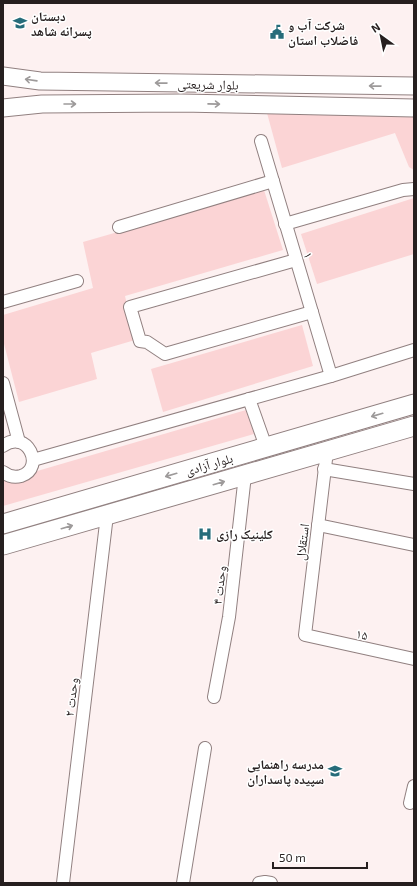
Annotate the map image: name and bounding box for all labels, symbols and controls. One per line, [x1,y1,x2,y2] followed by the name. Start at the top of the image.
[31,8,92,40] place label: دبستان پسرانه شاهد
[12,15,28,31] school or university icon: دبستان پسرانه شاهد
[361,16,401,56] north arrow
[288,17,358,48] place label: شرکت آب و فاضلاب استان
[368,20,382,35] text: N
[269,24,285,40] public building icon: شرکت آب و فاضلاب استان
[177,75,239,94] street label: بلوار شریعتی
[25,76,38,84] one-way arrow
[155,79,168,87] one-way arrow
[369,82,382,90] one-way arrow
[63,100,76,108] one-way arrow
[207,100,220,108] one-way arrow
[300,250,318,260] street label: ۱
[370,412,383,419] one-way arrow
[183,450,235,479] street label: بلوار آزادی
[165,472,178,479] one-way arrow
[212,478,225,486] one-way arrow
[61,523,74,530] one-way arrow
[292,523,313,561] street label: استقلال
[197,526,213,542] hospital icon: کلینیک رازی
[216,526,273,542] place label: کلینیک رازی
[209,565,230,606] street label: وحدت ۴
[355,625,370,643] street label: ۱۵
[61,677,82,718] street label: وحدت ۲
[247,756,324,788] place label: مدرسه راهنمایی سپیده پاسداران
[327,763,343,779] school or university icon: مدرسه راهنمایی سپیده پاسداران
[273,844,367,870] scale bar
[279,850,306,864] text: 50 m

